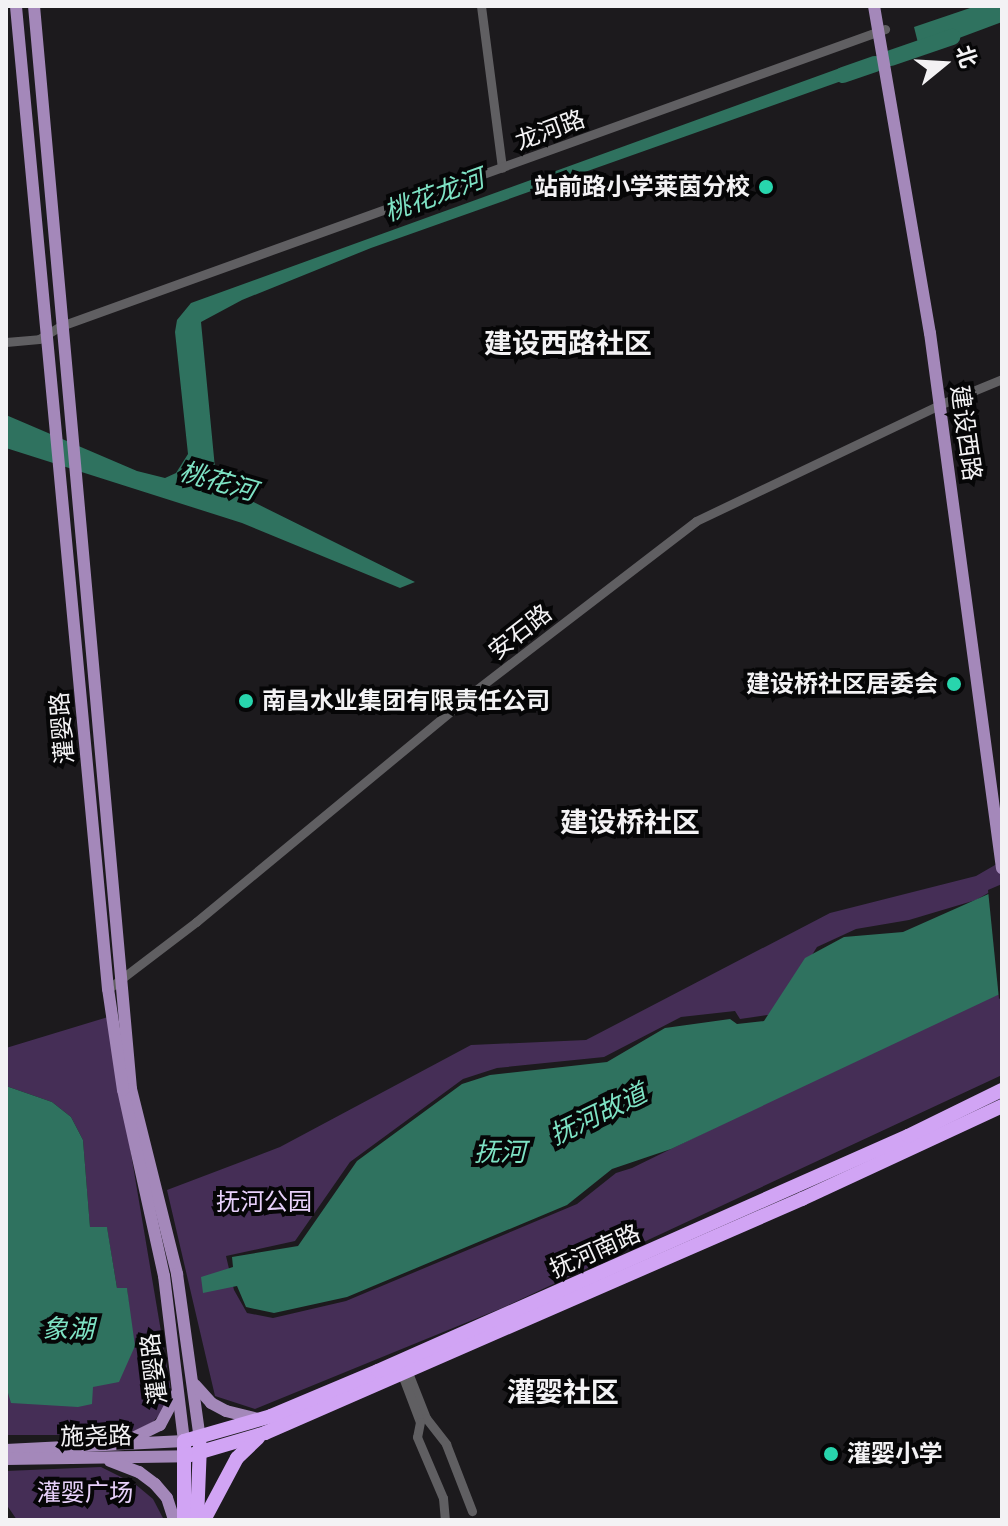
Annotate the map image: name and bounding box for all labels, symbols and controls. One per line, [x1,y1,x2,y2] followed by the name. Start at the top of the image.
[904,24,984,104] north arrow
[951,42,983,71] text: 北
[511,104,589,156] street label: 龙河路
[380,163,488,227] water label: 桃花龙河
[534,173,750,201] place label: 站前路小学莱茵分校
[757,178,775,196] marker: 站前路小学莱茵分校
[484,326,652,360] district label: 建设西路社区
[945,383,987,483] street label: 建设西路
[176,455,260,507] water label: 桃花河
[483,598,557,666] street label: 安石路
[746,670,938,698] place label: 建设桥社区居委会
[945,675,963,693] marker: 建设桥社区居委会
[262,687,550,715] place label: 南昌水业集团有限责任公司
[45,691,79,765] street label: 灌婴路
[237,692,255,710] marker: 南昌水业集团有限责任公司
[560,805,700,839] district label: 建设桥社区
[544,1077,652,1151] water label: 抚河故道
[474,1136,526,1168] water label: 抚河
[216,1188,312,1216] park label: 抚河公园
[545,1218,645,1284] street label: 抚河南路
[42,1313,94,1345] water label: 象湖
[135,1332,173,1406] street label: 灌婴路
[507,1375,619,1409] district label: 灌婴社区
[60,1421,132,1451] street label: 施尧路
[847,1440,943,1468] place label: 灌婴小学
[822,1445,840,1463] marker: 灌婴小学
[37,1479,133,1507] park label: 灌婴广场

